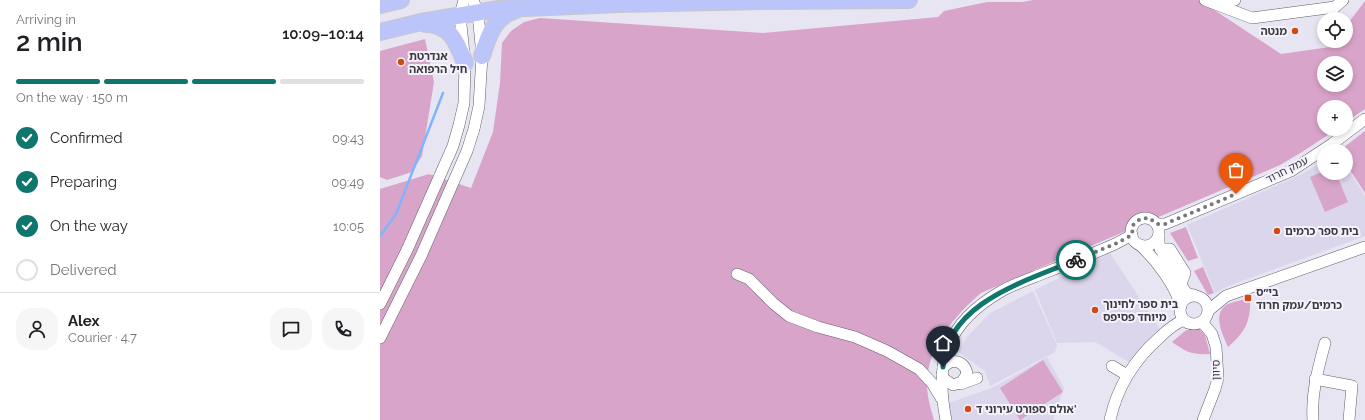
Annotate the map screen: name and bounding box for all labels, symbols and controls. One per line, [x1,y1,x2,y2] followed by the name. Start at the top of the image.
[16,12,76,27] text: Arriving in
[1317,12,1353,180] map controls
[1317,12,1353,48] button: locate
[282,25,364,43] text: 10:09–10:14
[1260,25,1287,38] place label: מנטה
[1290,26,1300,36] marker: מנטה
[16,27,83,57] text: 2 min
[409,50,467,76] place label: אנדרטת חיל הרפואה
[1317,56,1353,92] button: layers
[396,57,406,67] marker: אנדרטת חיל הרפואה
[16,90,128,105] text: On the way · 150 m
[1317,100,1353,136] button: +
[16,127,38,149] icon: check
[50,129,123,147] text: Confirmed
[332,131,364,146] text: 09:43
[1317,144,1353,180] button: −
[1219,153,1253,194] pin
[1264,154,1310,186] street label: עמק חרוד
[1225,159,1247,181] icon: bag
[16,171,38,193] icon: check
[50,173,117,191] text: Preparing
[331,175,364,190] text: 09:49
[16,215,38,237] icon: check
[50,217,128,235] text: On the way
[333,219,364,234] text: 10:05
[1285,225,1359,238] place label: בית ספר כרמים
[1272,226,1282,236] marker: בית ספר כרמים
[1056,240,1096,280] courier
[1065,249,1087,271] icon: bike
[50,261,117,279] text: Delivered
[1256,286,1342,312] place label: בי״ס כרמים/עמק חרוד
[1243,293,1253,303] marker: בי״ס כרמים/עמק חרוד
[1103,298,1179,324] place label: בית ספר לחינוך מיוחד פסיפס
[1090,305,1100,315] marker: בית ספר לחינוך מיוחד פסיפס
[16,308,58,350] button: person
[270,308,312,350] button: chat
[322,308,364,350] button: phone
[68,312,99,330] text: Alex
[926,326,960,367] pin
[68,330,137,345] text: Courier · 4.7
[932,332,954,354] icon: home
[1209,360,1223,380] street label: סיוון
[976,403,1077,416] place label: אולם ספורט עירוני ד'
[963,404,973,414] marker: אולם ספורט עירוני ד'

